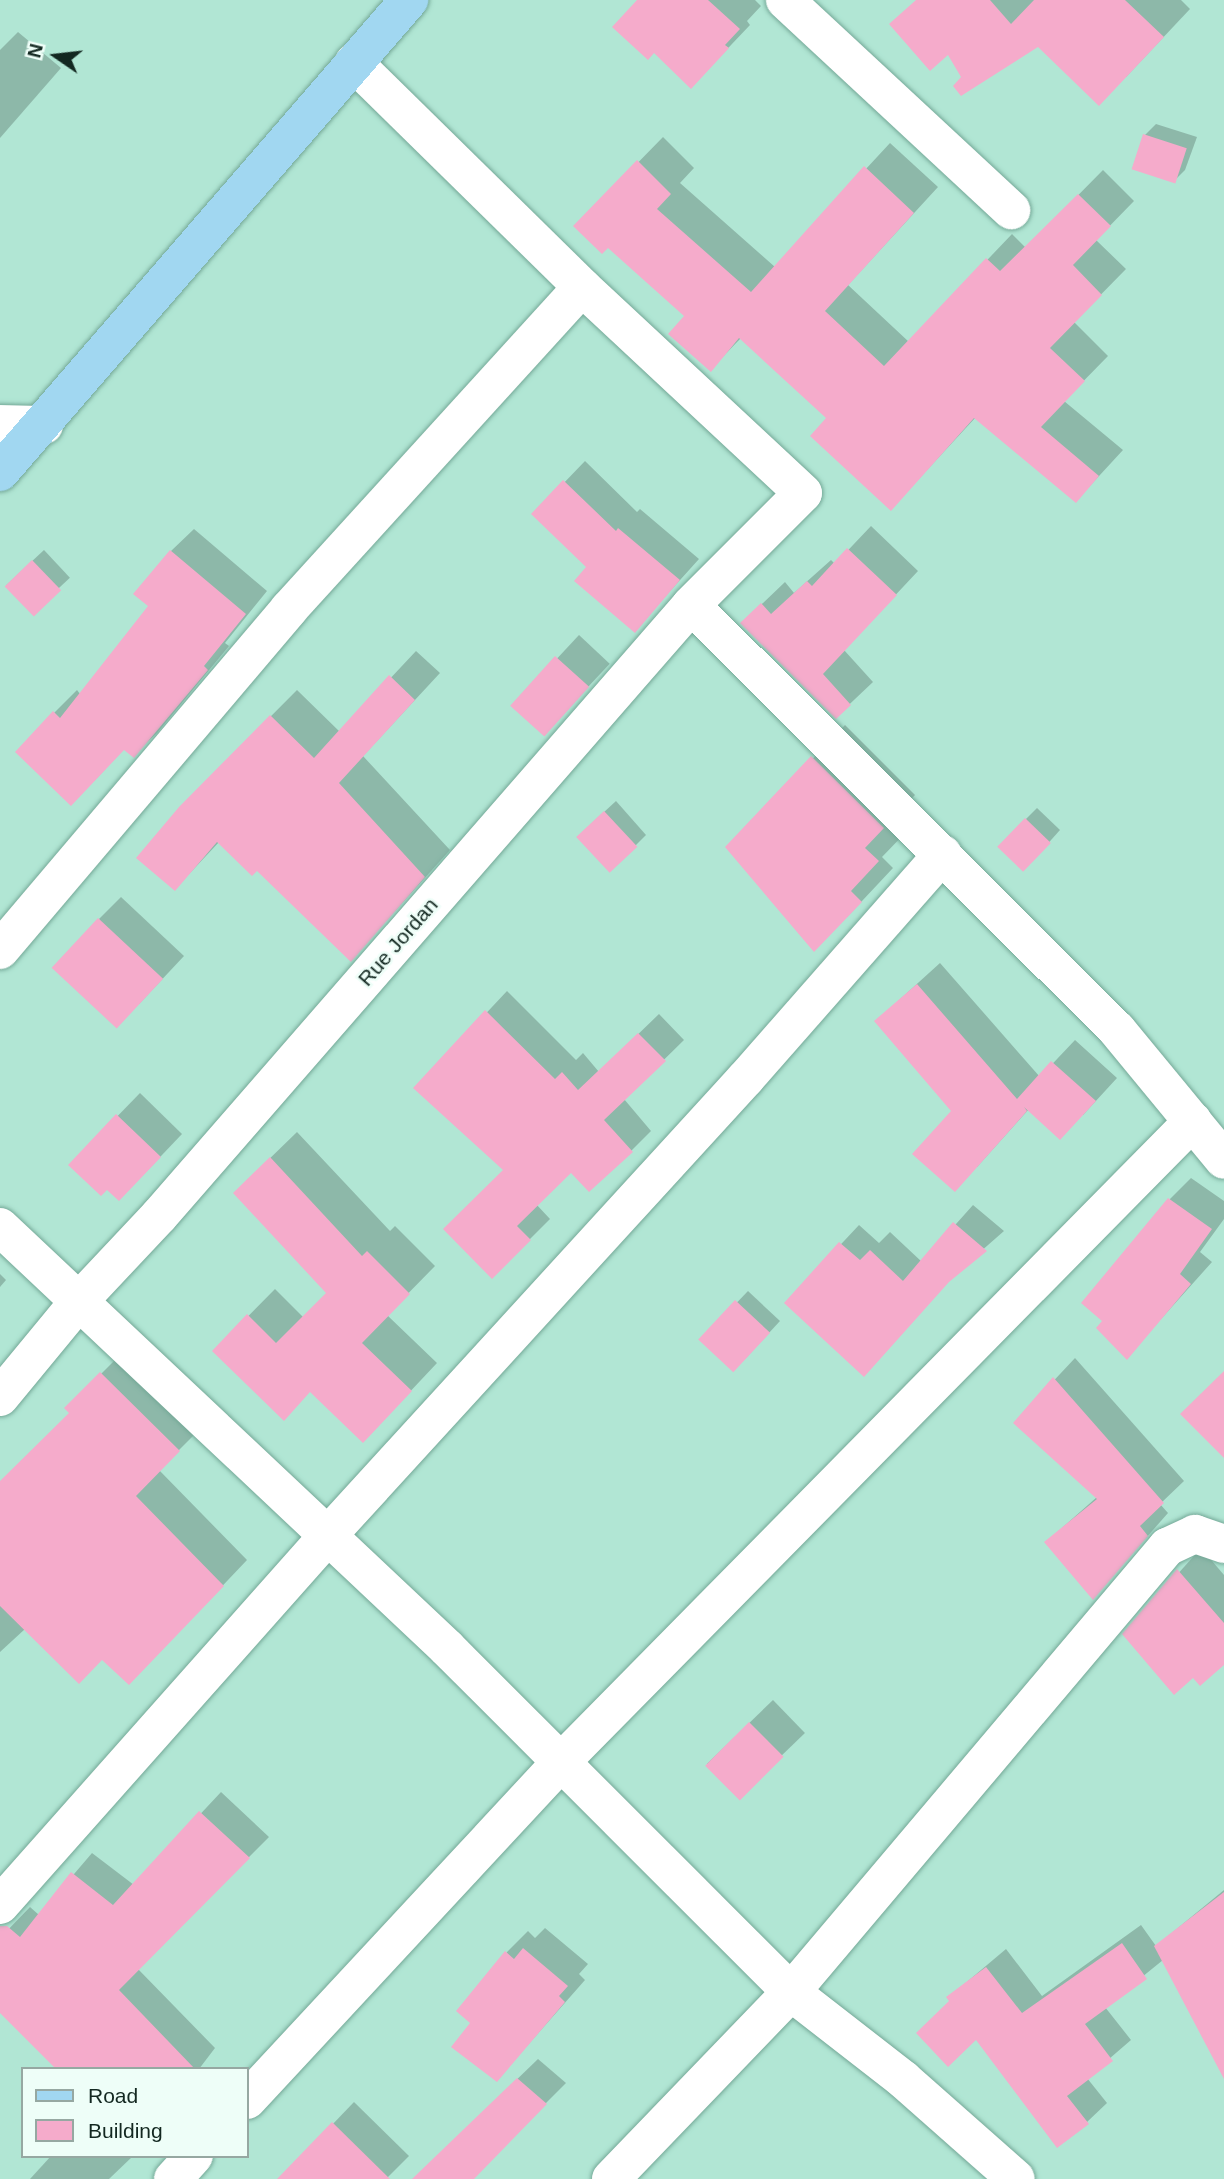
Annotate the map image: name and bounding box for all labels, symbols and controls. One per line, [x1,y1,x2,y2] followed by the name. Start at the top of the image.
[21,21,91,91] north arrow
[23,42,47,60] text: N
[353,893,443,991] street label: Rue Jordan
[21,2067,248,2158] legend
[88,2084,138,2107] text: Road
[88,2119,163,2142] text: Building

